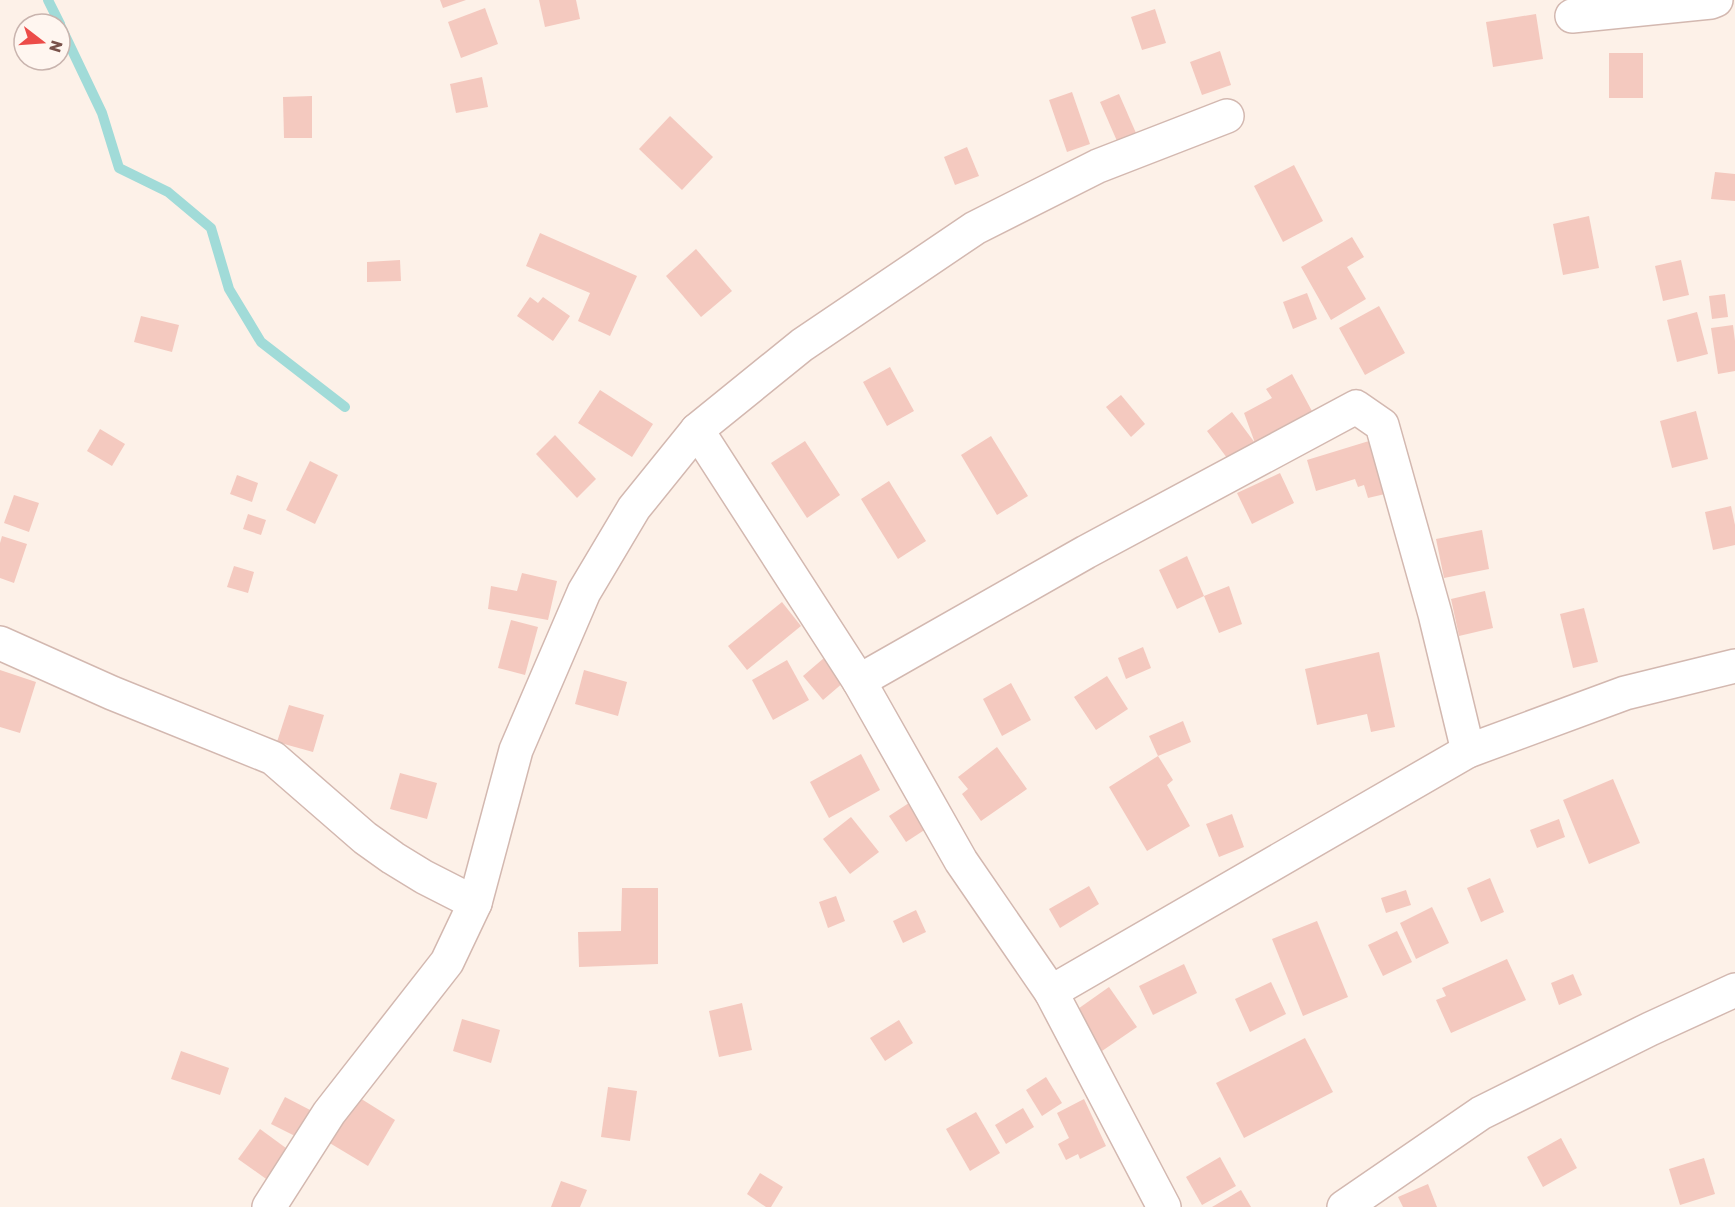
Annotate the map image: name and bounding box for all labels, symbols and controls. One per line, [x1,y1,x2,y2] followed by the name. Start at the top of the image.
[12,12,72,72] north arrow
[45,38,67,55] text: N

